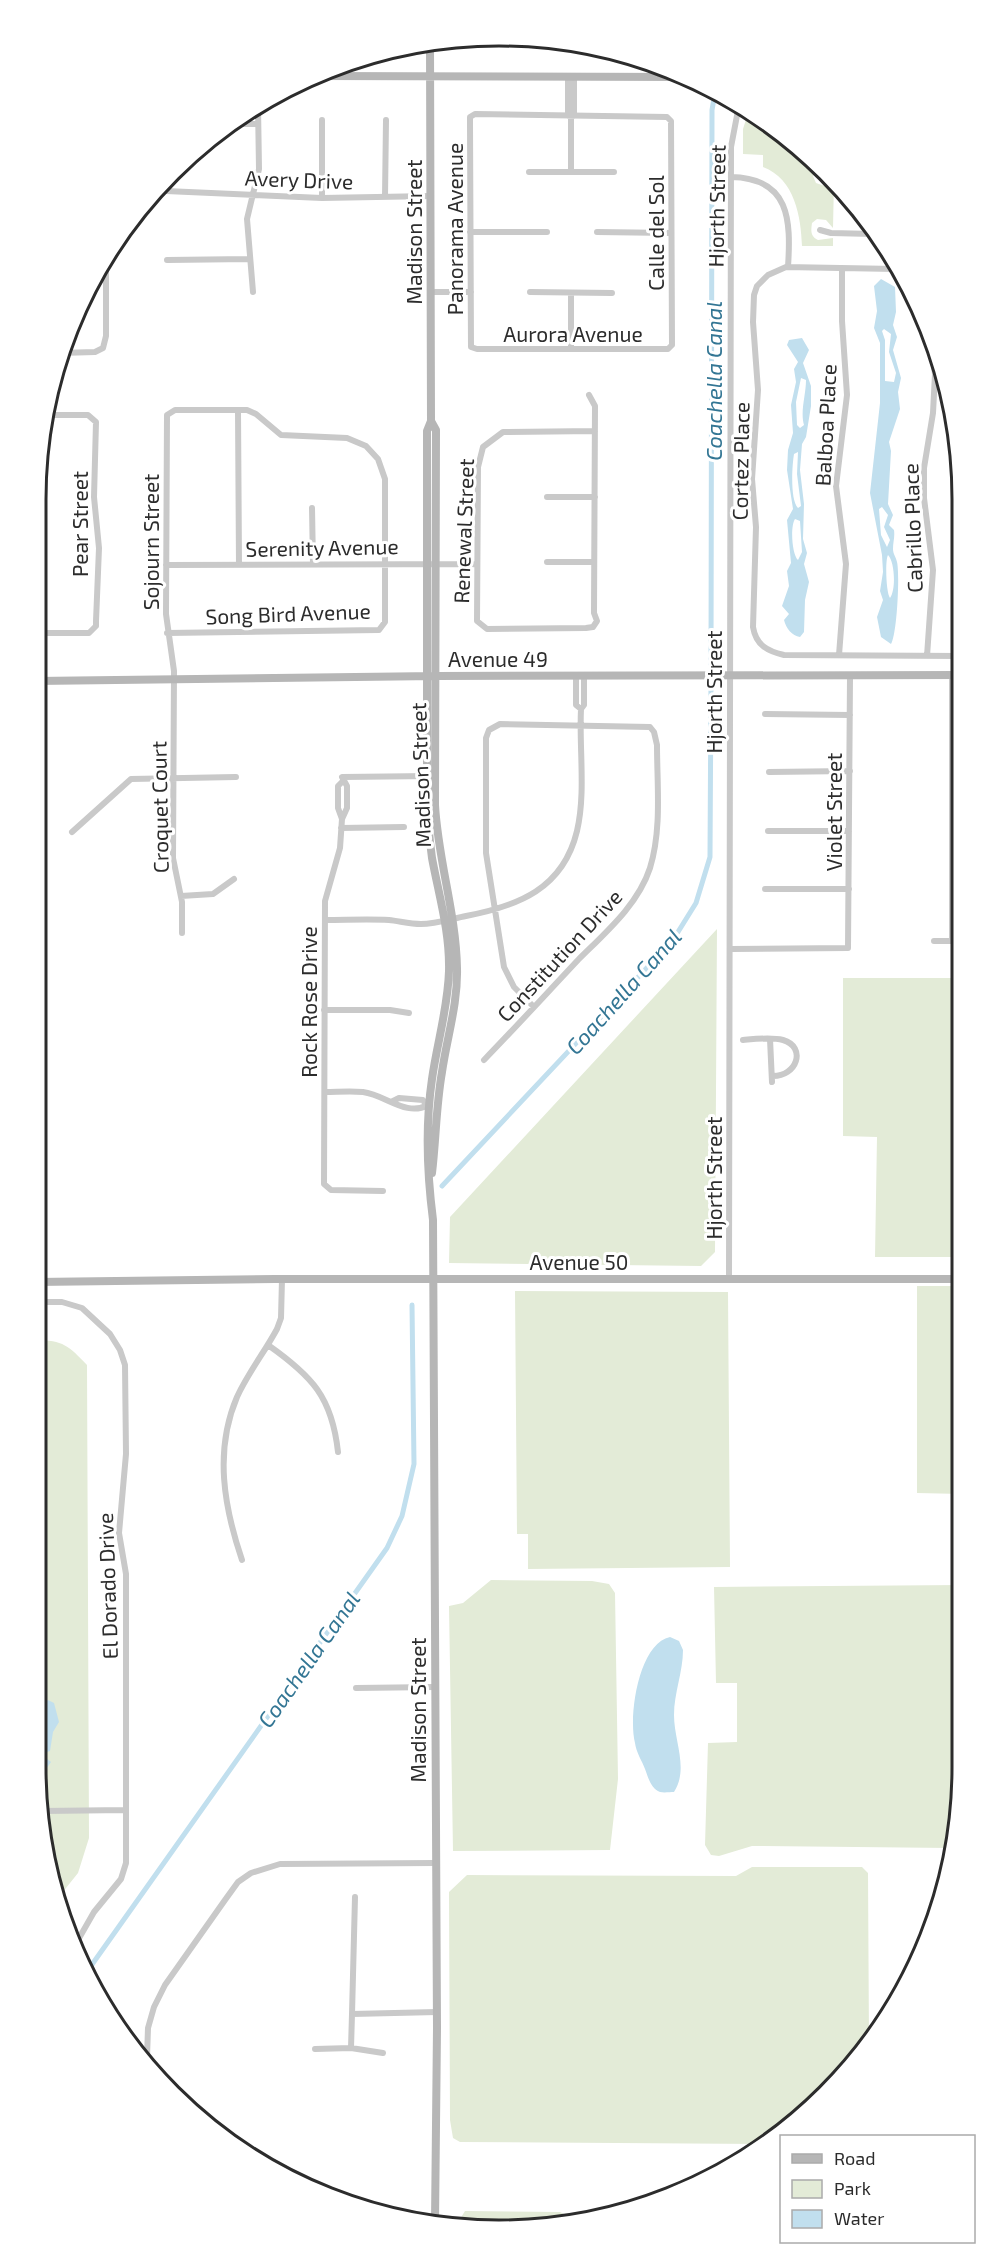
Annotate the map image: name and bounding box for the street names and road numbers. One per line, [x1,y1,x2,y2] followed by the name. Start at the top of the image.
[442,143,467,315] street label: Panorama Avenue
[702,144,731,268] street label: Hjorth Street
[401,159,426,305] street label: Madison Street
[244,165,354,193] street label: Avery Drive
[643,174,668,291] street label: Calle del Sol
[503,321,643,346] street label: Aurora Avenue
[809,363,841,487] street label: Balboa Place
[726,402,754,520] street label: Cortez Place
[448,458,478,604] street label: Renewal Street
[897,463,927,593] street label: Cabrillo Place
[67,471,92,577] street label: Pear Street
[138,474,164,610] street label: Sojourn Street
[245,533,399,561] street label: Serenity Avenue
[205,598,371,628] street label: Song Bird Avenue
[701,631,727,753] street label: Hjorth Street
[448,646,548,671] street label: Avenue 49
[405,702,435,848] street label: Madison Street
[145,741,173,873] street label: Croquet Court
[821,753,846,871] street label: Violet Street
[491,884,627,1026] street label: Constitution Drive
[296,926,321,1078] street label: Rock Rose Drive
[701,1117,727,1239] street label: Hjorth Street
[530,1249,628,1274] street label: Avenue 50
[92,1512,122,1660] street label: El Dorado Drive
[405,1637,430,1783] street label: Madison Street

